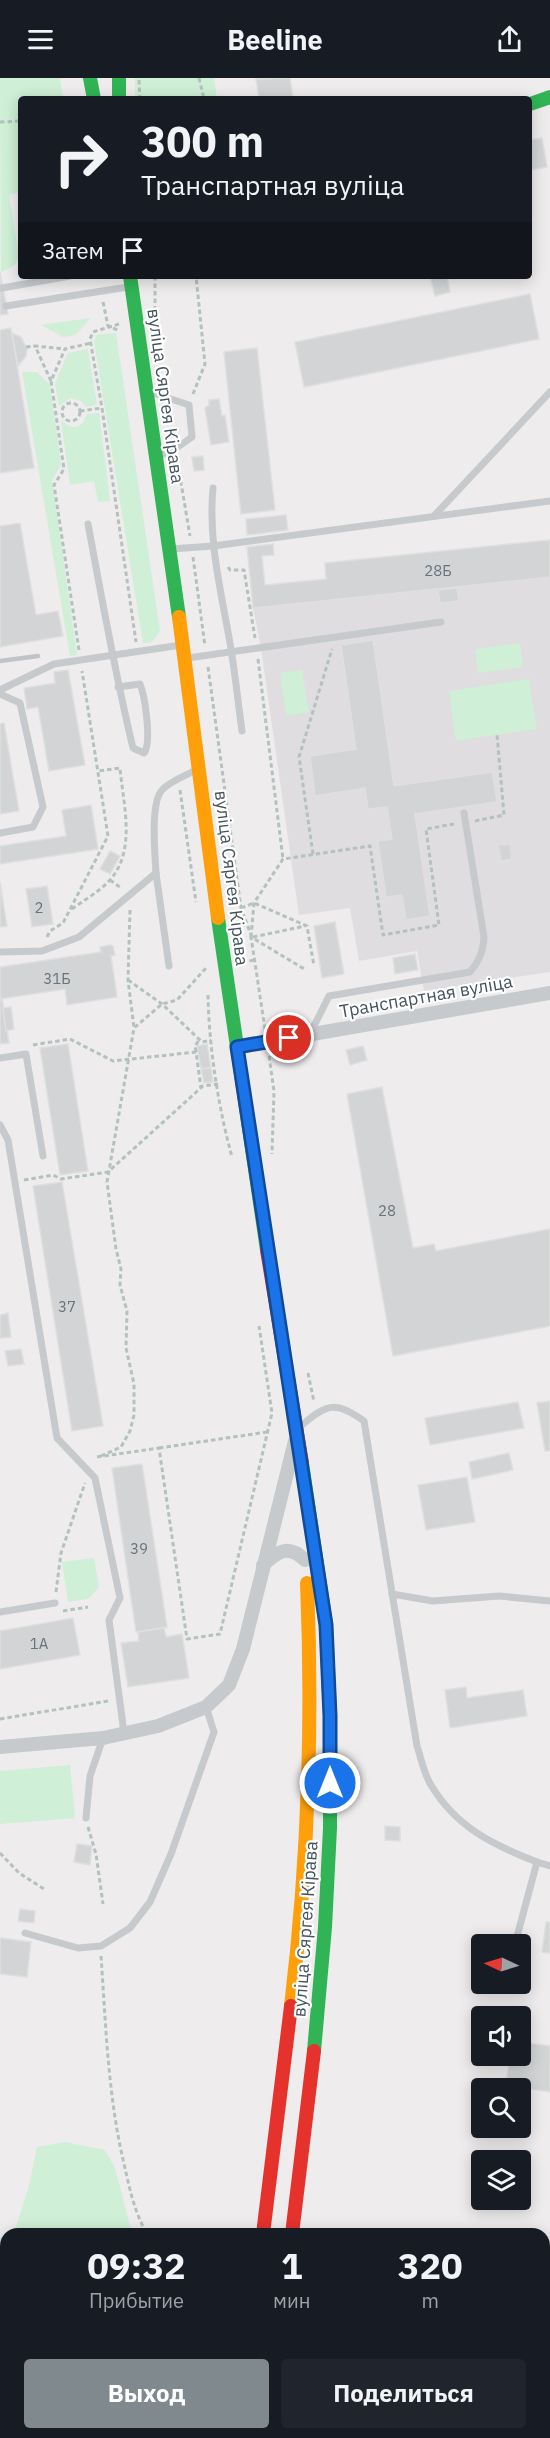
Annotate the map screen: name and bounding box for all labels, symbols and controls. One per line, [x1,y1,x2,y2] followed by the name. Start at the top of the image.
[227,22,323,57] text: Beeline
[24,23,57,56] icon: menu
[493,23,526,56] icon: share
[141,114,264,169] text: 300 m
[42,120,120,198] icon: right
[141,167,404,202] text: Транспартная вуліца
[116,234,149,267] icon: arrive
[42,236,104,265] text: Затем
[142,307,190,485] street label: вуліца Сяргея Кірава
[424,561,452,580] house number: 28Б
[210,789,254,967] street label: вуліца Сяргея Кірава
[34,898,44,917] house number: 2
[43,969,71,988] house number: 31Б
[338,969,515,1023] street label: Транспартная вуліца
[263,1012,314,1063] pin
[272,1021,305,1054] icon: arrive
[378,1201,396,1220] house number: 28
[58,1297,76,1316] house number: 37
[130,1539,148,1558] house number: 39
[30,1634,49,1653] house number: 1А
[298,1751,362,1815] position arrow
[287,1840,323,2018] street label: вуліца Сяргея Кірава
[471,1934,531,1994] north arrow
[471,1934,531,2210] map controls
[471,2006,531,2066] button: sound
[471,2078,531,2138] button: search
[471,2150,531,2210] button: layers
[87,2242,186,2289] text: 09:32
[281,2242,303,2289] text: 1
[398,2242,463,2289] text: 320
[89,2287,184,2314] text: Прибытие
[273,2287,310,2314] text: мин
[421,2287,439,2314] text: m
[24,2359,269,2428] button: Выход
[281,2359,526,2428] button: Поделиться

